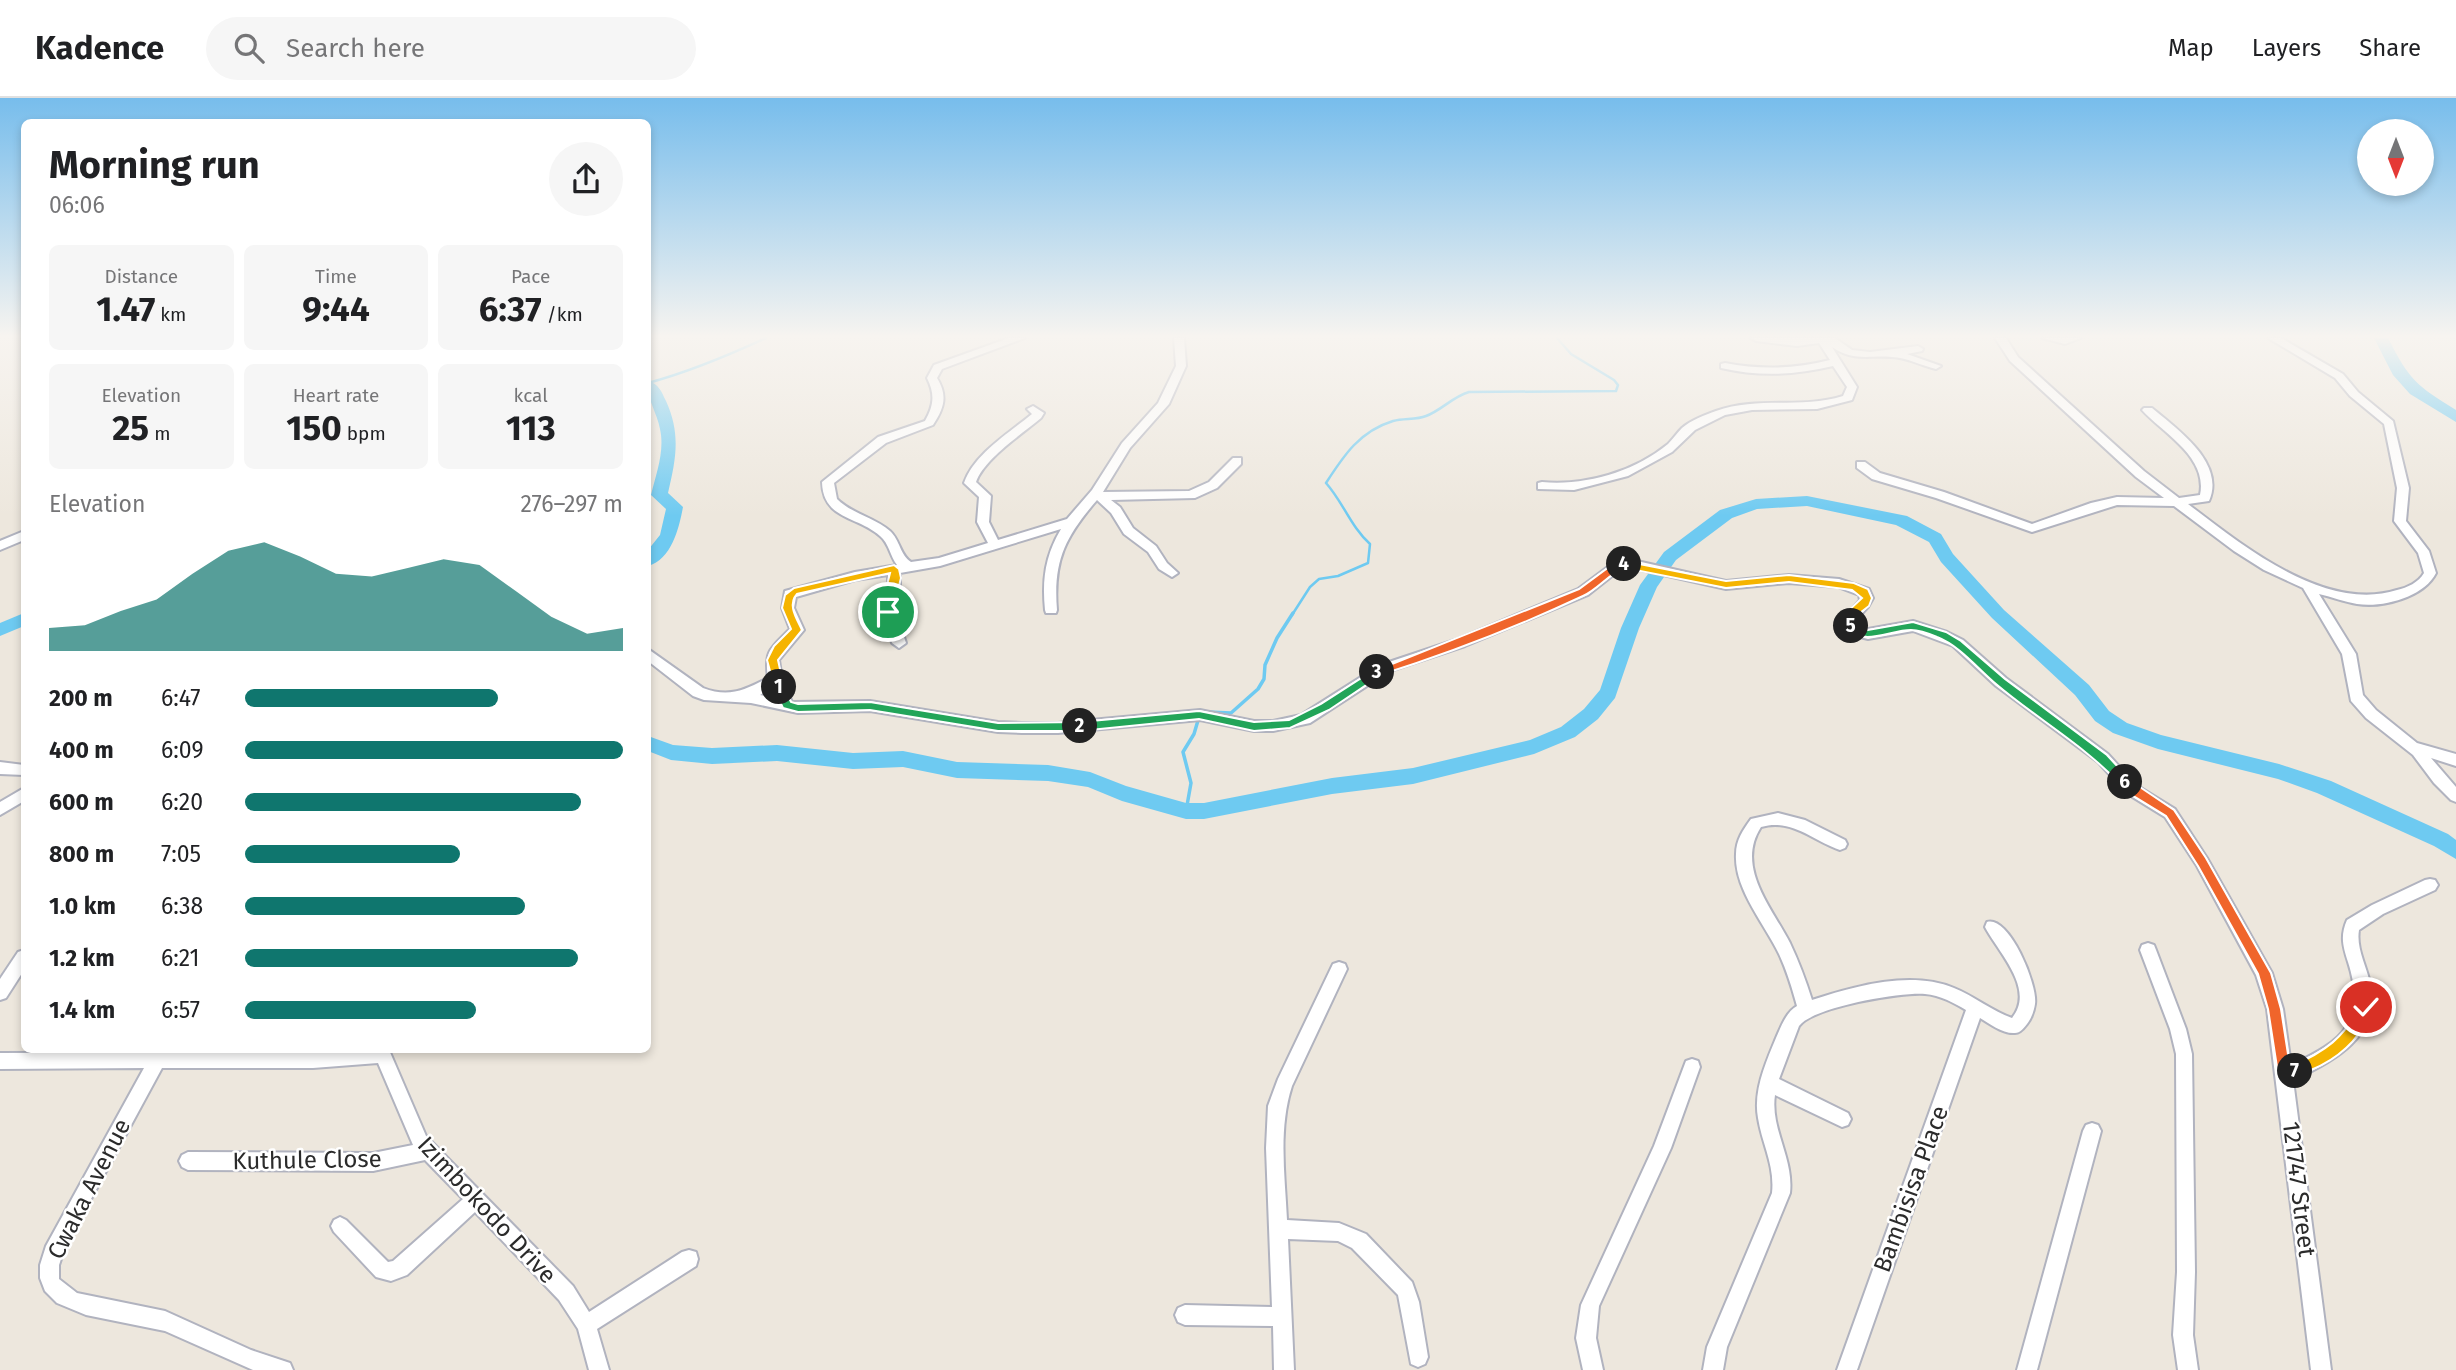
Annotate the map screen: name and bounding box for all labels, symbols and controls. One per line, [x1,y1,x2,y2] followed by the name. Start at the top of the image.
[206,17,696,80] search box
[35,28,164,68] text: Kadence
[230,29,268,67] icon: search
[286,33,425,64] text: Search here
[2168,34,2214,62] text: Map
[2252,34,2321,62] text: Layers
[2359,34,2421,62] text: Share
[2357,119,2434,196] north arrow
[2357,119,2434,196] map controls
[49,142,260,188] text: Morning run
[549,142,623,216] button: share
[49,191,105,219] text: 06:06
[104,265,178,288] text: Distance
[315,265,357,288] text: Time
[511,265,550,288] text: Pace
[96,288,155,330] text: 1.47
[302,288,370,330] text: 9:44
[479,288,542,330] text: 6:37
[155,303,186,326] text: km
[542,303,583,326] text: /km
[102,384,181,407] text: Elevation
[293,384,379,407] text: Heart rate
[514,384,548,407] text: kcal
[112,407,149,449] text: 25
[286,407,342,449] text: 150
[506,407,556,449] text: 113
[149,422,170,445] text: m
[342,422,386,445] text: bpm
[49,490,145,518] text: Elevation
[520,490,623,518] text: 276–297 m
[1606,546,1642,582] pin: 4
[1618,552,1629,575] text: 4
[858,582,918,642] pin
[869,593,907,631] icon: arrive
[1834,608,1868,644] pin: 5
[1845,614,1856,637] text: 5
[1360,654,1394,690] pin: 3
[1372,660,1381,683] text: 3
[762,670,796,704] pin: 1
[774,675,783,698] text: 1
[49,684,113,712] text: 200 m
[161,684,201,712] text: 6:47
[1062,708,1098,744] pin: 2
[1075,714,1084,737] text: 2
[49,736,114,764] text: 400 m
[161,736,203,764] text: 6:09
[2108,764,2142,800] pin: 6
[2119,770,2130,793] text: 6
[49,788,114,816] text: 600 m
[161,788,203,816] text: 6:20
[49,840,114,868] text: 800 m
[161,840,201,868] text: 7:05
[49,892,116,920] text: 1.0 km
[161,892,203,920] text: 6:38
[49,944,115,972] text: 1.2 km
[161,944,200,972] text: 6:21
[2336,977,2396,1037] pin
[2347,988,2385,1026] icon: check
[49,996,115,1024] text: 1.4 km
[161,996,200,1024] text: 6:57
[2278,1054,2312,1088] pin: 7
[2290,1059,2299,1082] text: 7
[1868,1102,1954,1276] street label: Bambisisa Place
[42,1114,136,1264] street label: Cwaka Avenue
[2277,1120,2321,1259] street label: 121747 Street
[412,1131,562,1289] street label: Izimbokodo Drive
[232,1145,382,1175] street label: Kuthule Close

